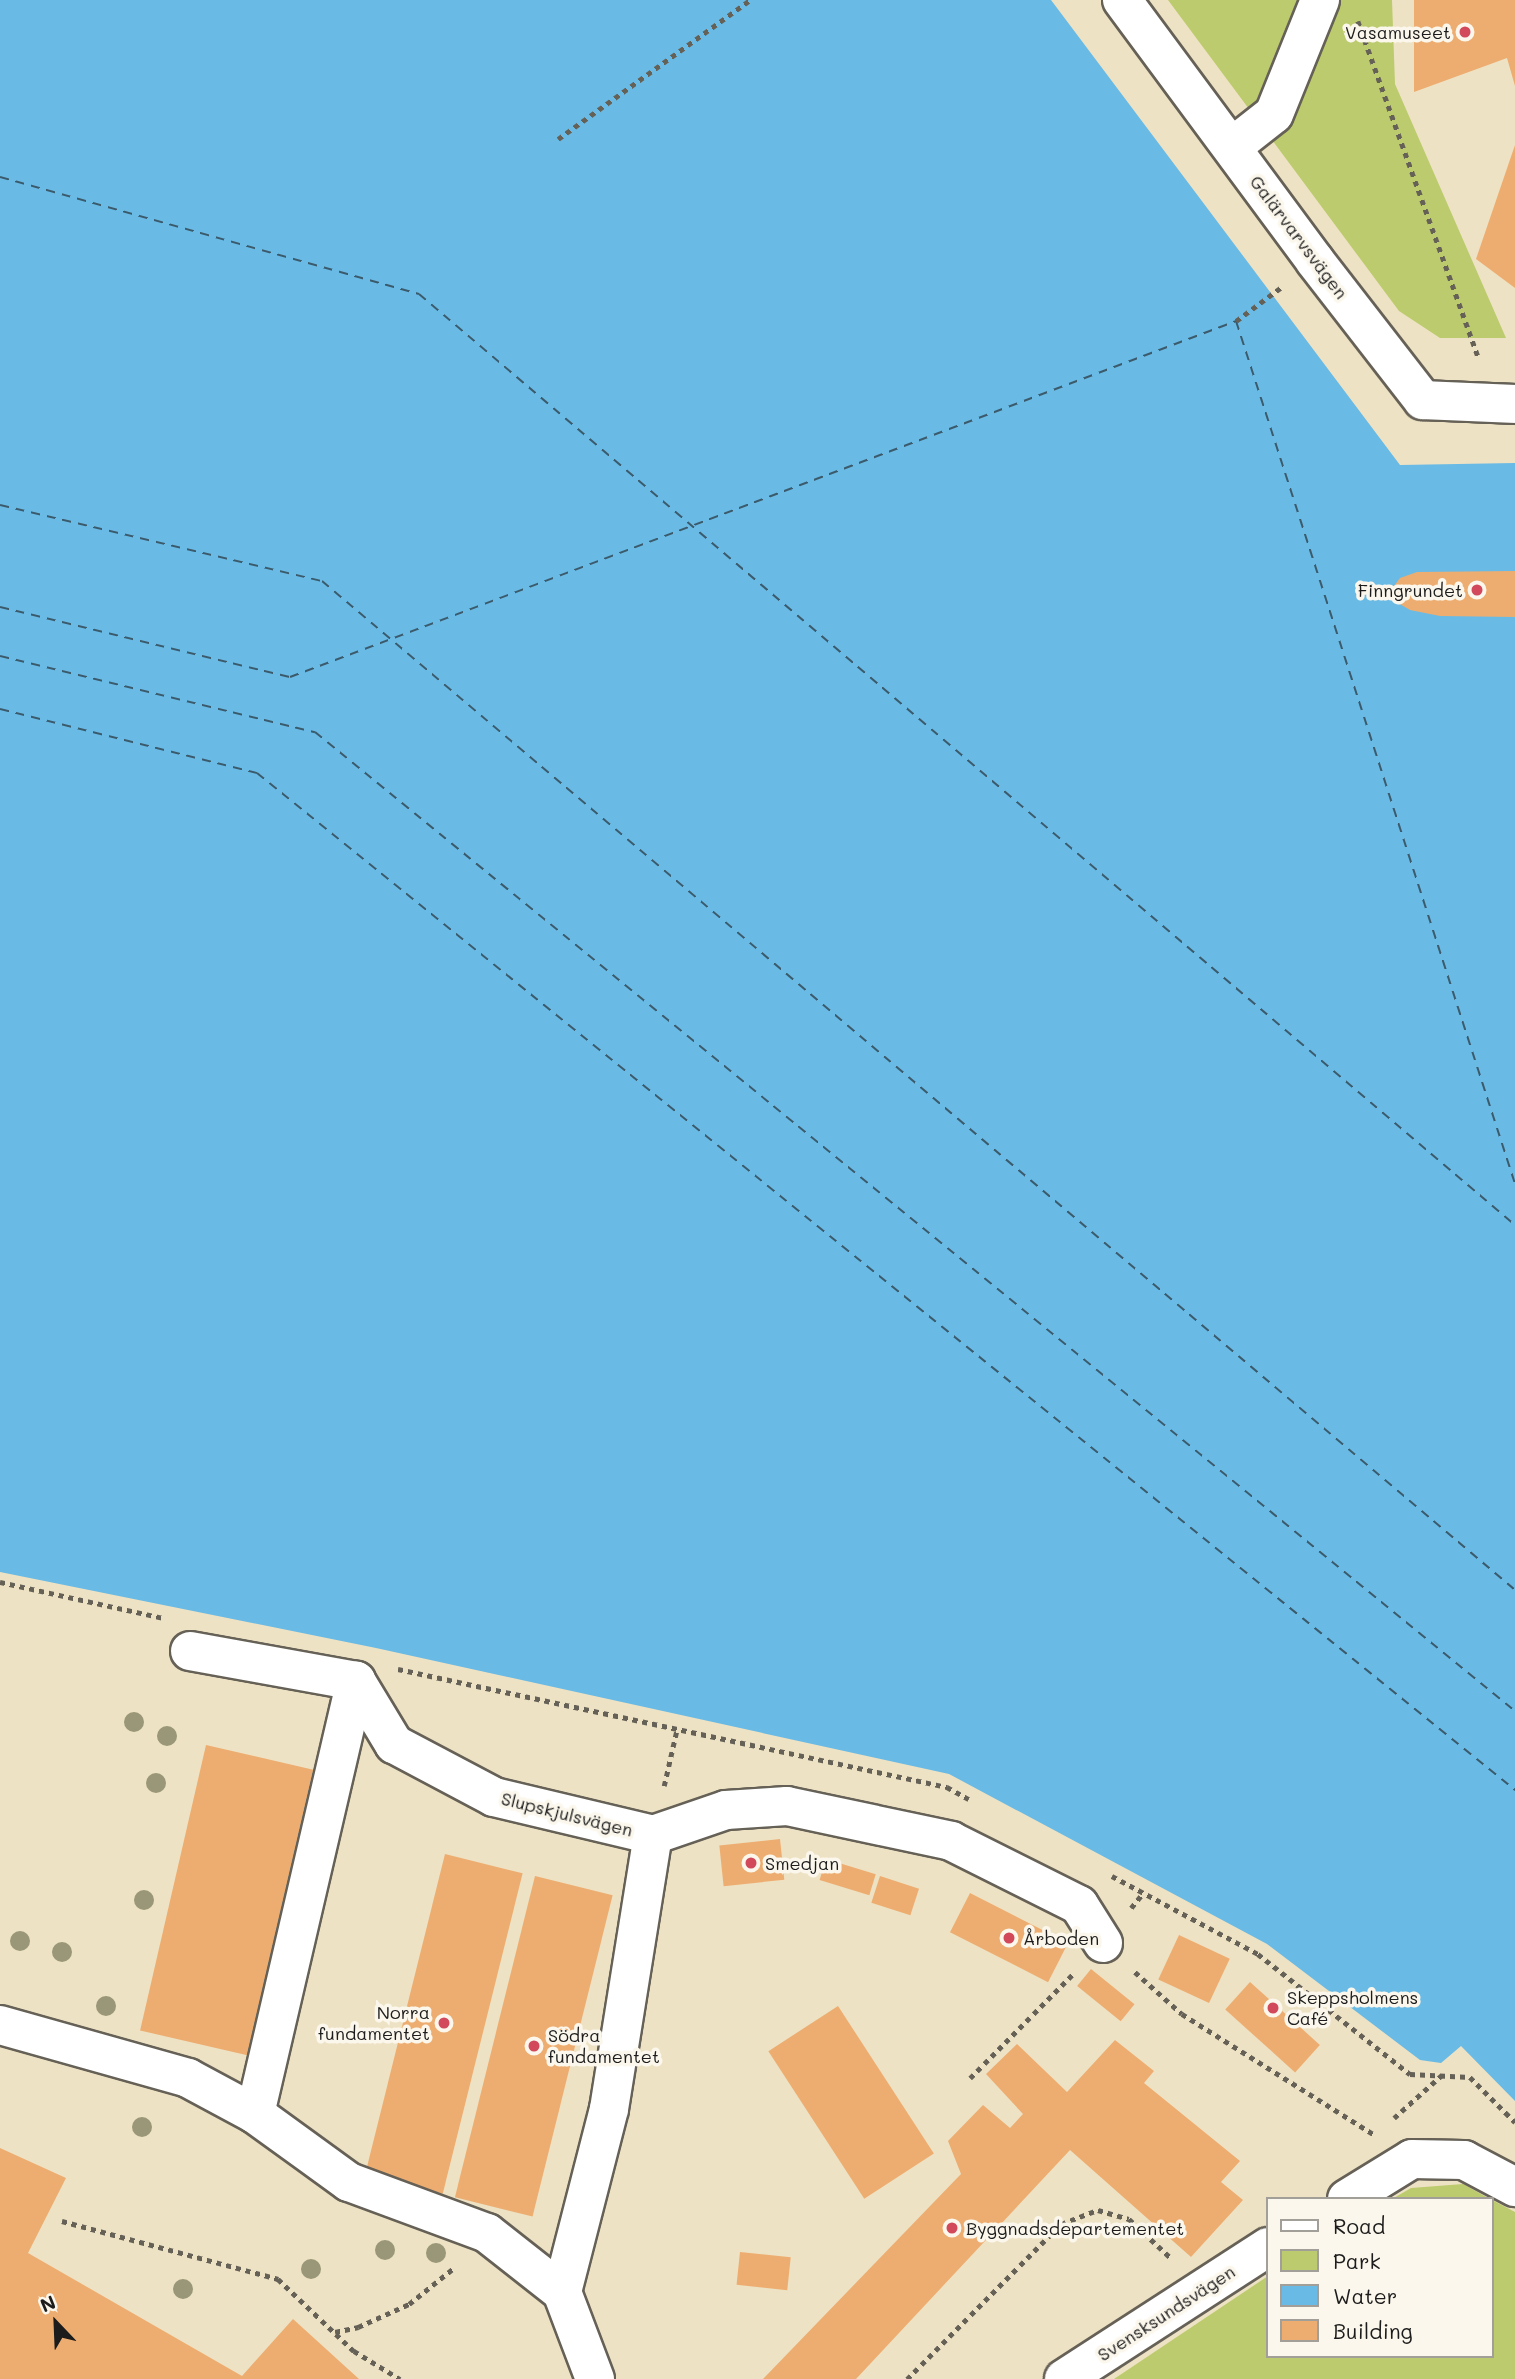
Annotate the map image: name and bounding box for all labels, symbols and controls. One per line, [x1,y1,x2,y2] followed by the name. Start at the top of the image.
[1345,21,1451,43] place label: Vasamuseet
[1457,24,1473,40] marker: Vasamuseet
[1246,171,1352,303] street label: Galärvarvsvägen
[1358,579,1463,601] place label: Finngrundet
[1469,582,1485,598] marker: Finngrundet
[499,1787,635,1841] street label: Slupskjulsvägen
[765,1852,839,1874] place label: Smedjan
[743,1855,759,1871] marker: Smedjan
[1023,1927,1099,1949] place label: Årboden
[1001,1930,1017,1946] marker: Årboden
[1287,1987,1418,2030] place label: Skeppsholmens Café
[1265,2000,1281,2016] marker: Skeppsholmens Café
[318,2002,430,2044] place label: Norra fundamentet
[436,2015,452,2031] marker: Norra fundamentet
[548,2025,660,2068] place label: Södra fundamentet
[526,2038,542,2054] marker: Södra fundamentet
[1266,2197,1494,2358] legend
[1333,2212,1385,2239] text: Road
[966,2217,1184,2239] place label: Byggnadsdepartementet
[944,2220,960,2236] marker: Byggnadsdepartementet
[1333,2247,1381,2274] text: Park
[1093,2261,1239,2365] street label: Svensksundsvägen
[1333,2282,1397,2309] text: Water
[21,2288,91,2358] north arrow
[36,2289,59,2318] text: N
[1333,2317,1413,2344] text: Building

